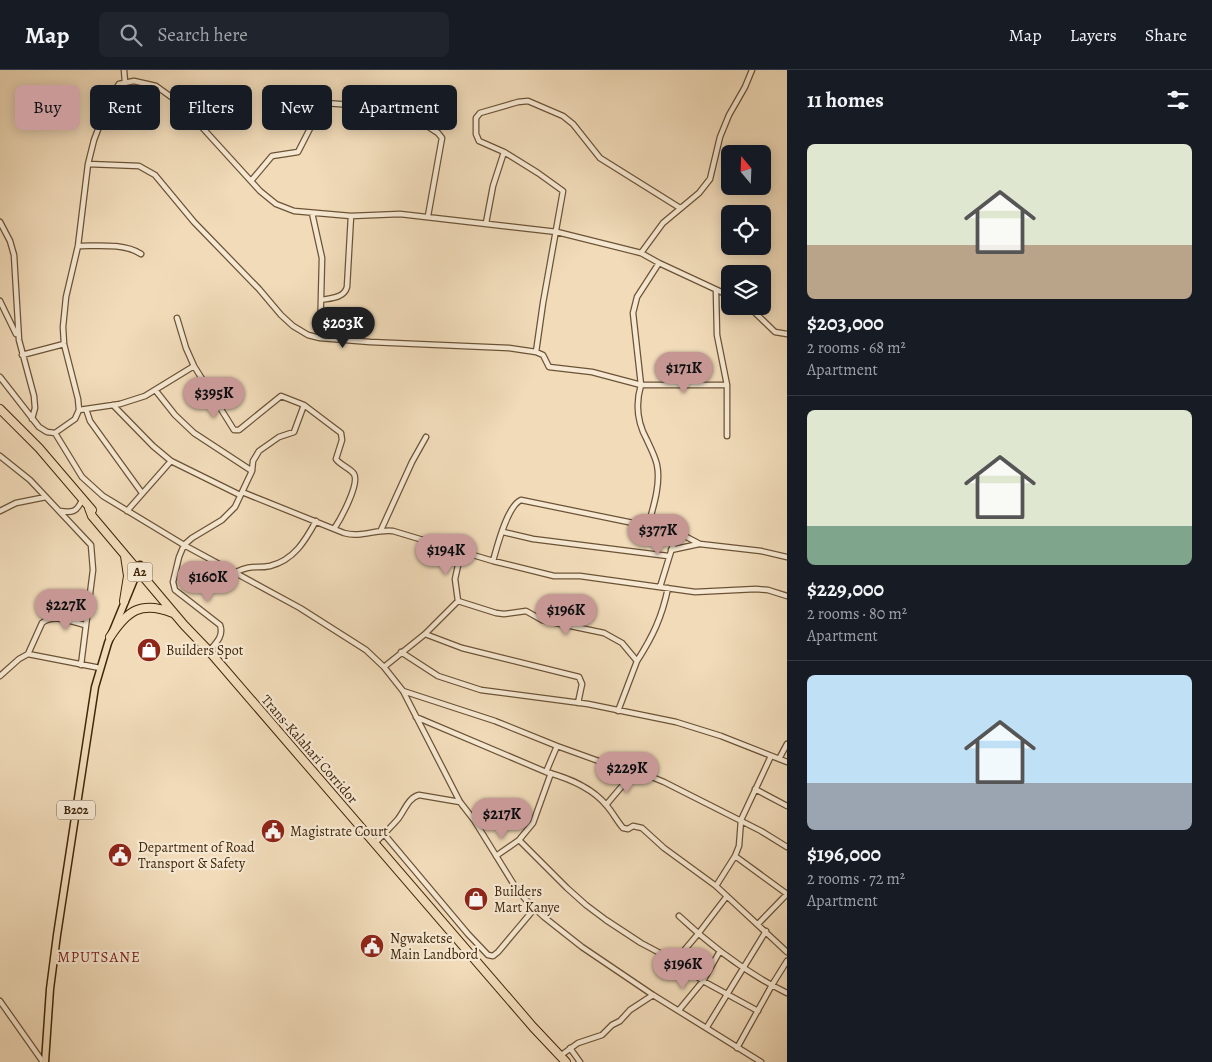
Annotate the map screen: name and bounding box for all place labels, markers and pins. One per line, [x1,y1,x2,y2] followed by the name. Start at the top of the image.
[308,306,378,349] pin: $203K
[649,352,719,394] pin: $171K
[179,376,249,419] pin: $395K
[623,514,693,556] pin: $377K
[411,534,481,576] pin: $194K
[173,560,243,603] pin: $160K
[31,588,101,631] pin: $227K
[531,594,601,636] pin: $196K
[136,637,162,663] shop icon: Builders Spot
[166,641,244,660] place label: Builders Spot
[592,752,662,794] pin: $229K
[467,798,537,840] pin: $217K
[260,818,286,844] public building icon: Magistrate Court
[290,822,388,841] place label: Magistrate Court
[138,838,255,873] place label: Department of Road Transport & Safety
[107,842,133,868] public building icon: Department of Road Transport & Safety
[494,882,560,917] place label: Builders Mart Kanye
[463,886,489,912] shop icon: Builders Mart Kanye
[390,929,479,964] place label: Ngwaketse Main Landbord
[359,933,385,959] public building icon: Ngwaketse Main Landbord
[648,948,718,990] pin: $196K

